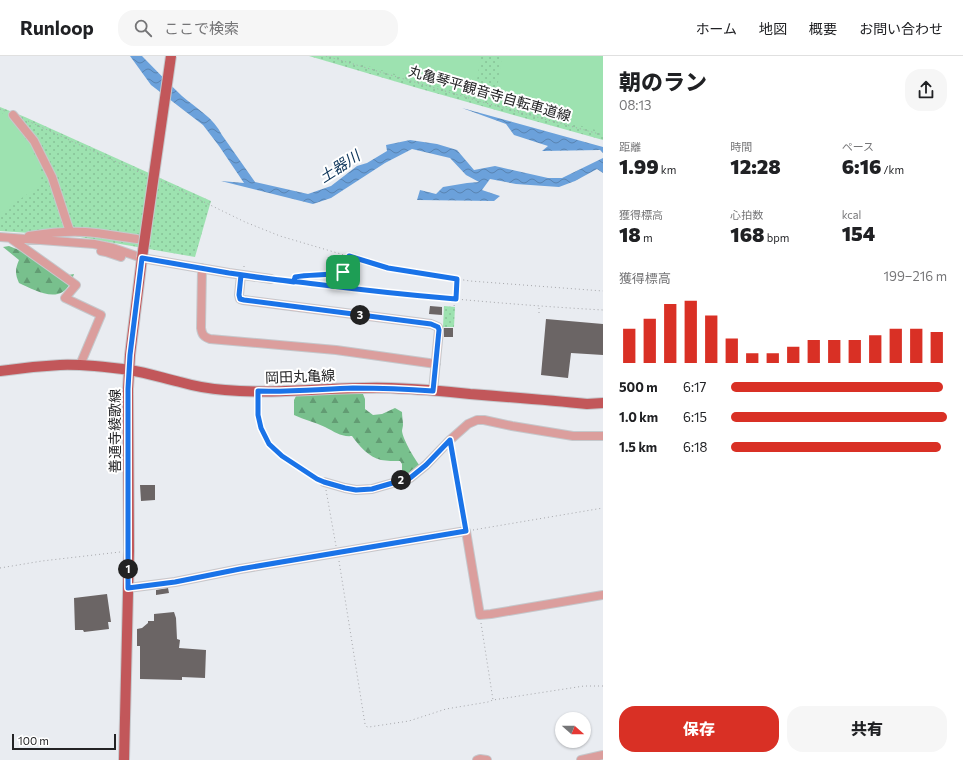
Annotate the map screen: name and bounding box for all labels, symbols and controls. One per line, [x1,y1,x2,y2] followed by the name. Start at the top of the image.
[118,10,398,46] search box
[20,16,94,39] text: Runloop
[132,17,154,39] icon: search
[164,19,239,37] text: ここで検索
[695,20,737,37] text: ホーム
[759,20,787,37] text: 地図
[809,20,837,37] text: 概要
[859,20,943,37] text: お問い合わせ
[407,62,573,124] street label: 丸亀琴平観音寺自転車道線
[619,68,707,95] text: 朝のラン
[905,69,947,111] button: share
[619,97,651,113] text: 08:13
[619,140,641,153] text: 距離
[730,140,752,153] text: 時間
[842,140,874,153] text: ペース
[315,145,364,186] water label: 土器川
[619,154,659,178] text: 1.99
[730,154,781,178] text: 12:28
[842,154,882,178] text: 6:16
[659,163,676,176] text: km
[882,163,904,176] text: /km
[619,208,663,221] text: 獲得標高
[730,208,763,221] text: 心拍数
[842,208,861,221] text: kcal
[842,221,875,245] text: 154
[619,222,641,246] text: 18
[730,222,765,246] text: 168
[641,231,653,244] text: m
[765,231,789,244] text: bpm
[326,255,360,289] pin
[332,261,354,283] icon: arrive
[884,268,947,284] text: 199–216 m
[619,270,671,286] text: 獲得標高
[350,305,370,325] pin: 3
[357,308,363,321] text: 3
[265,366,335,386] street label: 岡田丸亀線
[619,379,658,395] text: 500 m
[683,379,706,395] text: 6:17
[106,389,123,473] street label: 善通寺綾歌線
[619,409,658,425] text: 1.0 km
[683,409,707,425] text: 6:15
[619,439,657,455] text: 1.5 km
[683,439,707,455] text: 6:18
[391,470,411,490] pin: 2
[398,473,404,486] text: 2
[118,559,138,579] pin: 1
[126,562,130,575] text: 1
[619,706,779,752] button: 保存
[787,706,947,752] button: 共有
[555,712,591,748] north arrow
[555,712,591,748] map controls
[12,732,116,751] scale bar
[18,734,49,747] text: 100 m

